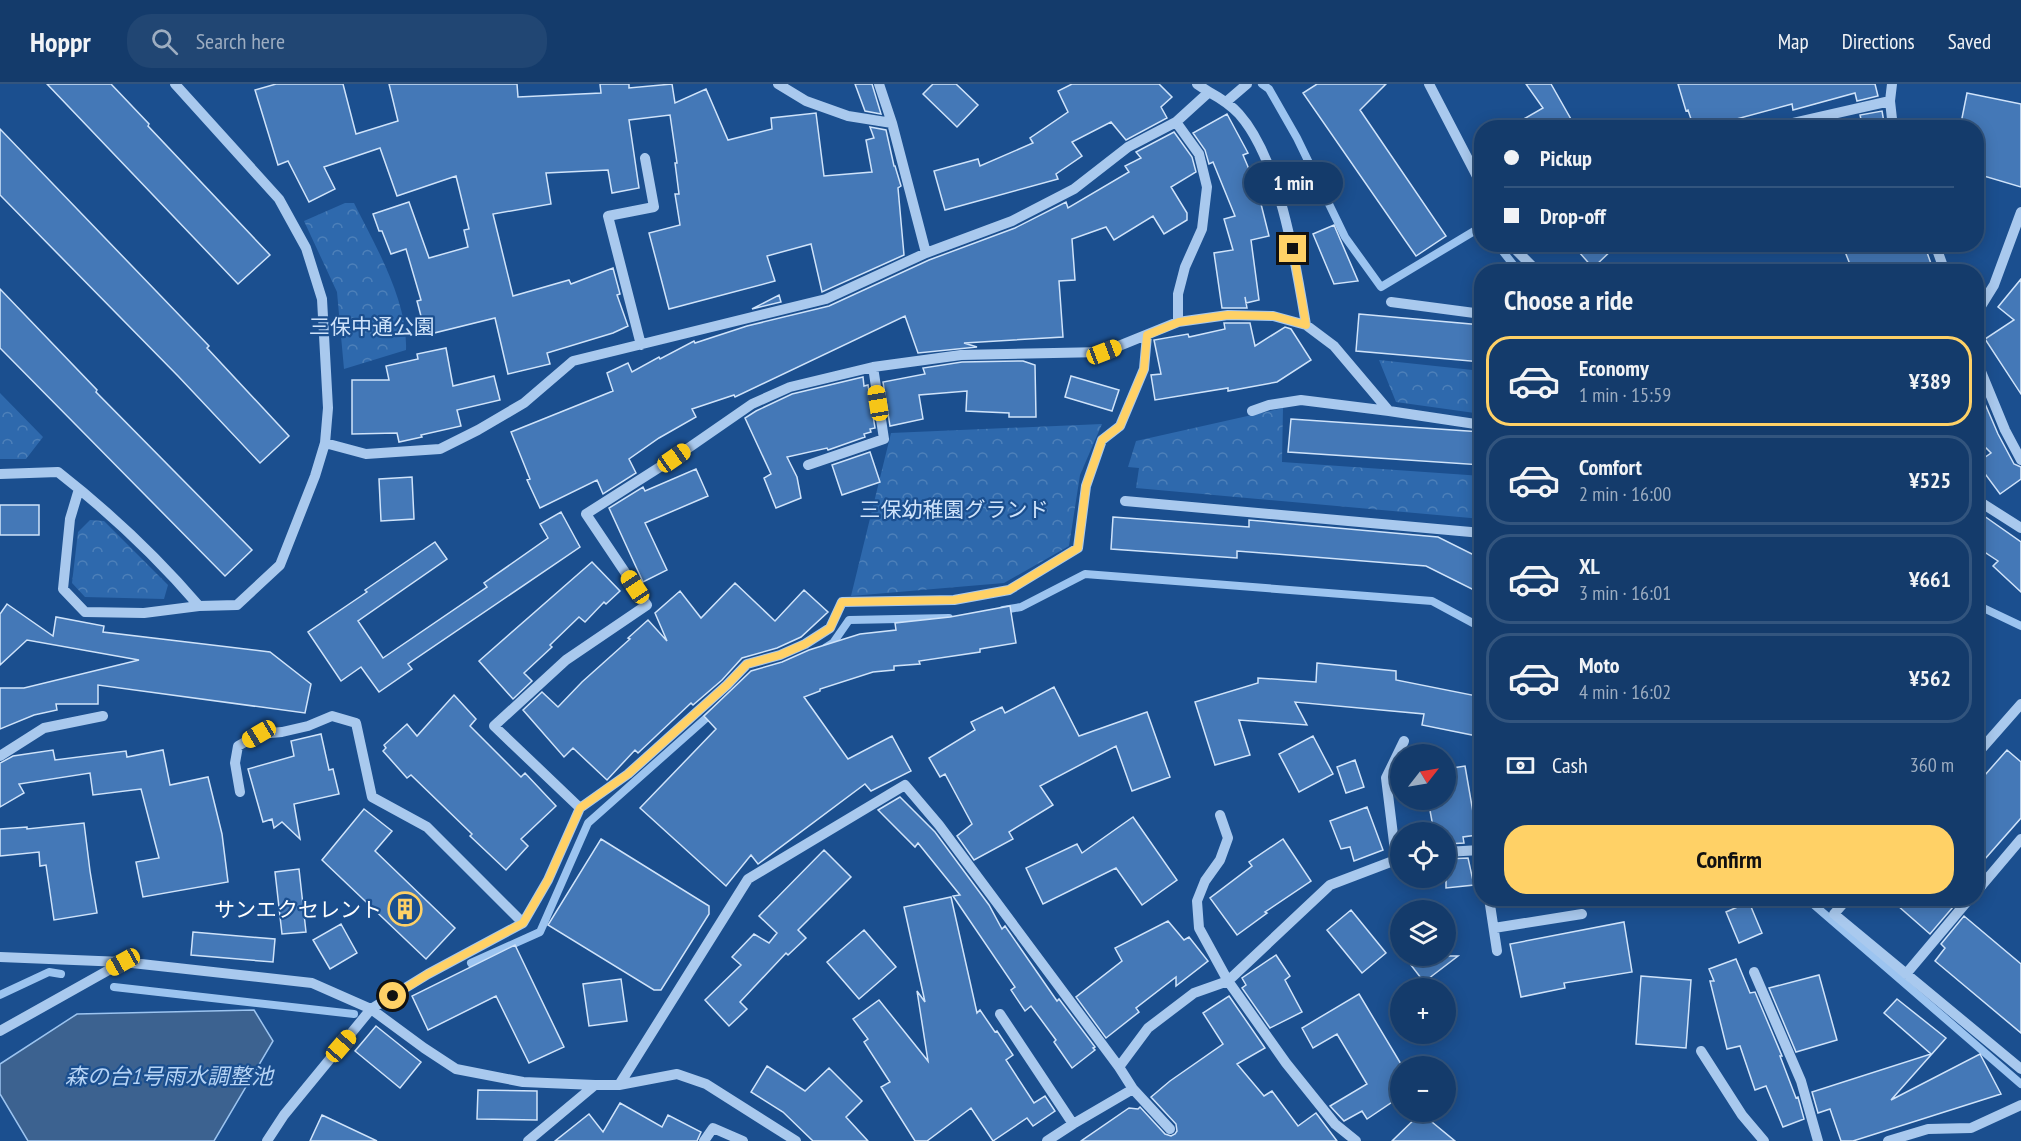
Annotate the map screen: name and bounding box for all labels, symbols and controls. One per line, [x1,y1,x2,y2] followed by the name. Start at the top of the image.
[127,14,547,68] search box
[30,23,91,60] text: Hoppr
[148,25,181,58] icon: search
[196,27,285,55] text: Search here
[1778,28,1809,55] text: Map
[1842,28,1915,55] text: Directions
[1948,28,1991,55] text: Saved
[1540,144,1592,172] text: Pickup
[1244,162,1342,204] callout: 1 min
[1273,170,1314,196] text: 1 min
[1540,202,1606,230] text: Drop-off
[1279,235,1306,262] route end
[1504,283,1633,317] text: Choose a ride
[309,313,435,340] park label: 三保中通公園
[1084,337,1124,367] car
[1507,354,1561,408] icon: car
[1579,354,1649,382] text: Economy
[1909,367,1951,395] text: ¥389
[1579,382,1671,408] text: 1 min · 15:59
[866,384,890,422] car
[654,440,694,476] car
[1507,453,1561,507] icon: car
[1579,453,1642,481] text: Comfort
[1909,466,1951,494] text: ¥525
[1579,481,1671,507] text: 2 min · 16:00
[860,496,1049,523] park label: 三保幼稚園グランド
[1507,552,1561,606] icon: car
[1579,552,1600,580] text: XL
[1909,565,1951,593] text: ¥661
[617,567,653,607] car
[1579,580,1671,606] text: 3 min · 16:01
[1507,651,1561,705] icon: car
[1579,651,1620,679] text: Moto
[1909,664,1951,692] text: ¥562
[1579,679,1671,705] text: 4 min · 16:02
[239,717,279,751] car
[1390,744,1456,810] north arrow
[1390,744,1456,1122] map controls
[1504,749,1537,782] icon: cash
[1552,751,1588,779] text: Cash
[1910,752,1954,778] text: 360 m
[1390,822,1456,888] button: locate
[1504,825,1954,894] button: Confirm
[387,891,423,927] building icon: サンエクセレント
[214,896,382,923] place label: サンエクセレント
[1390,900,1456,966] button: layers
[103,945,143,979] car
[1390,978,1456,1044] button: +
[379,982,406,1009] route start
[322,1027,360,1065] car
[1390,1056,1456,1122] button: −
[65,1062,275,1090] water label: 森の台1号雨水調整池

